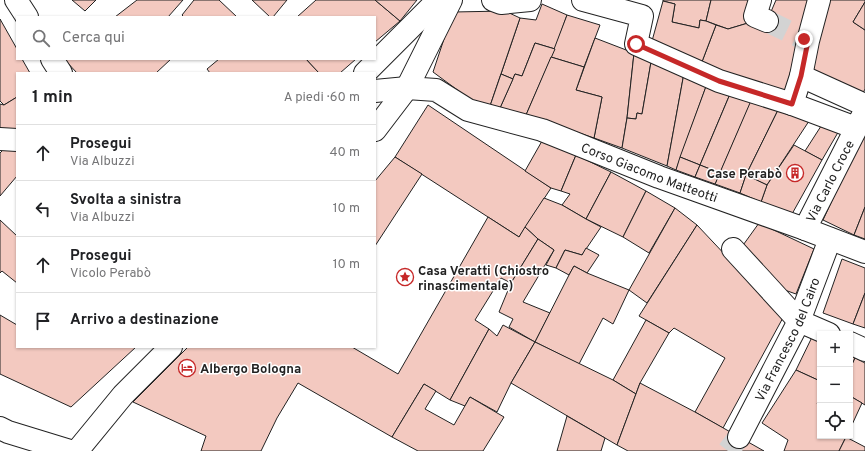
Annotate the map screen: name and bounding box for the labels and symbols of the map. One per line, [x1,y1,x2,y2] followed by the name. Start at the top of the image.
[795,30,813,48] route end
[627,35,645,53] route start
[804,138,859,226] street label: Via Carlo Croce
[578,140,719,207] street label: Corso Giacomo Matteotti
[785,163,805,183] building icon: Case Perabò
[707,167,782,183] place label: Case Perabò
[418,264,549,295] place label: Casa Veratti (Chiostro rinascimentale)
[395,267,415,287] place icon: Casa Veratti (Chiostro rinascimentale)
[753,276,825,405] street label: Via Francesco del Cairo
[177,358,197,378] hotel icon: Albergo Bologna
[200,362,301,378] place label: Albergo Bologna

